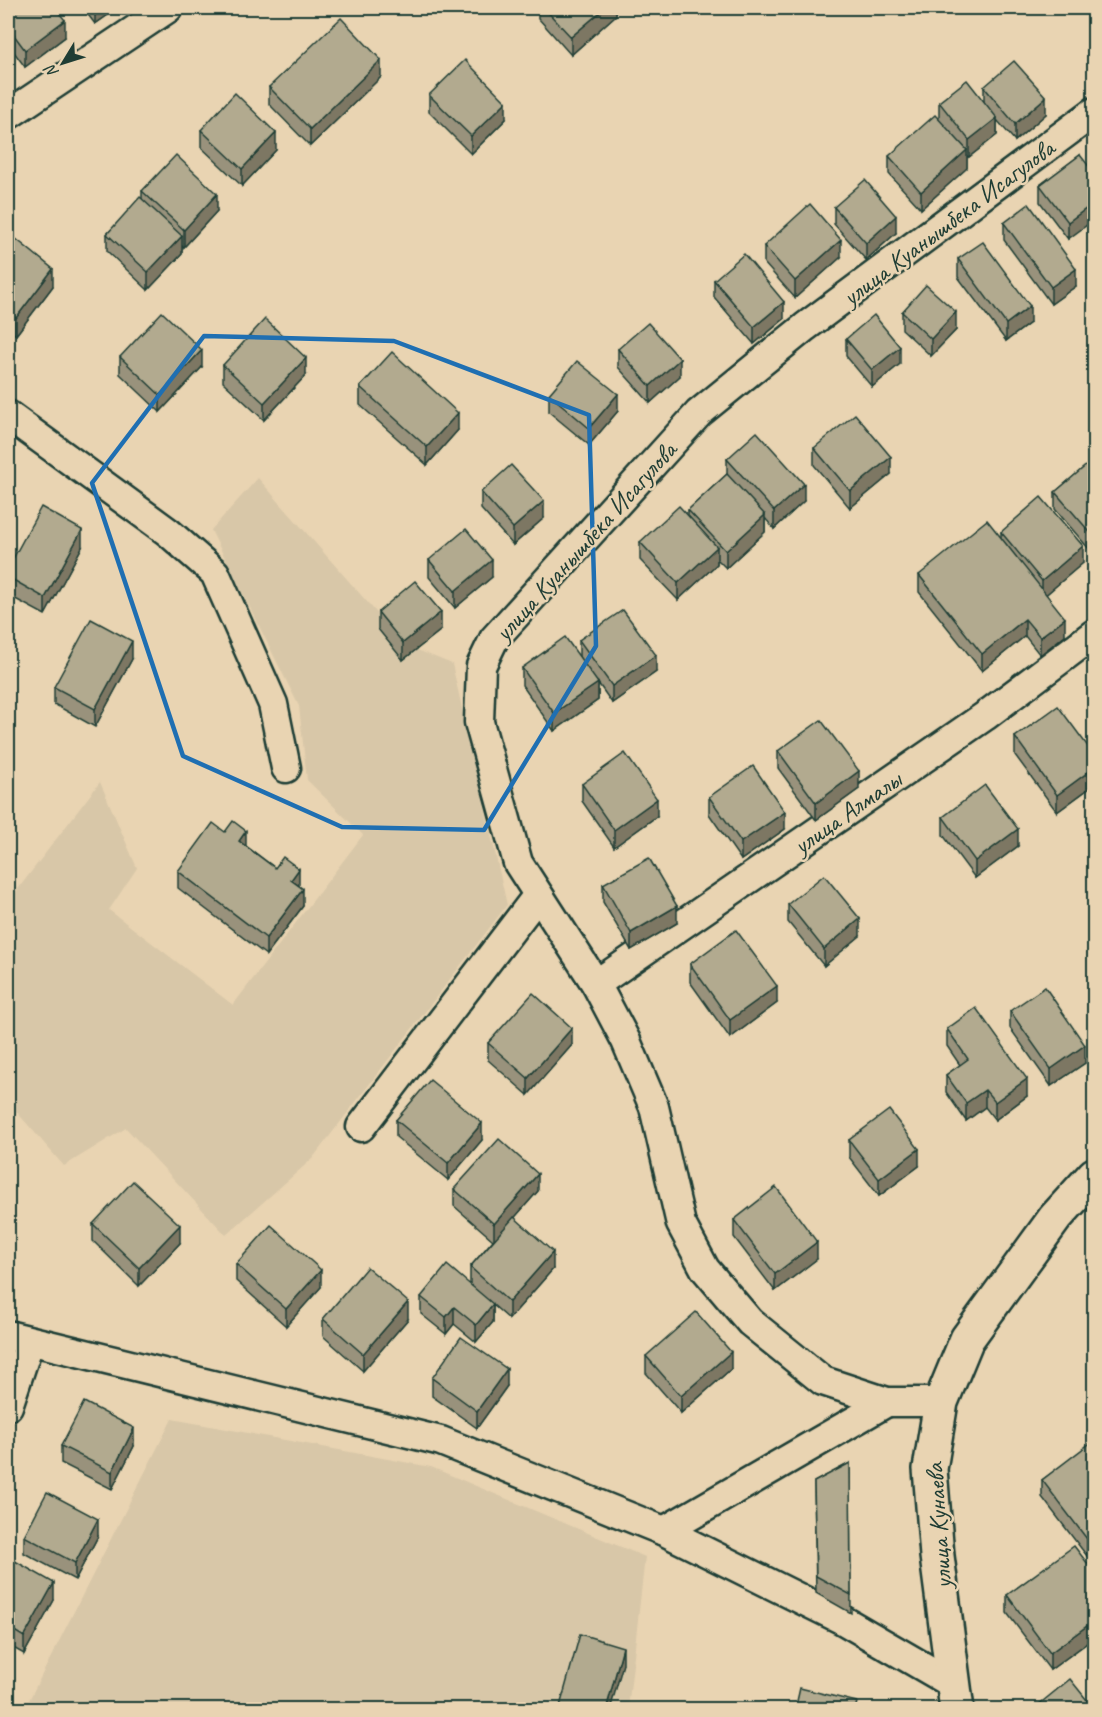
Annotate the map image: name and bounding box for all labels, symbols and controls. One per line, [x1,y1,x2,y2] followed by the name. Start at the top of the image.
[33,33,93,93] north arrow
[39,59,63,82] text: N
[834,130,1063,314] street label: улица Куанышбека Исагулова
[486,433,685,650] street label: улица Куанышбека Исагулова
[785,762,910,863] street label: улица Алмалы
[918,1460,959,1592] street label: улица Кунаева

